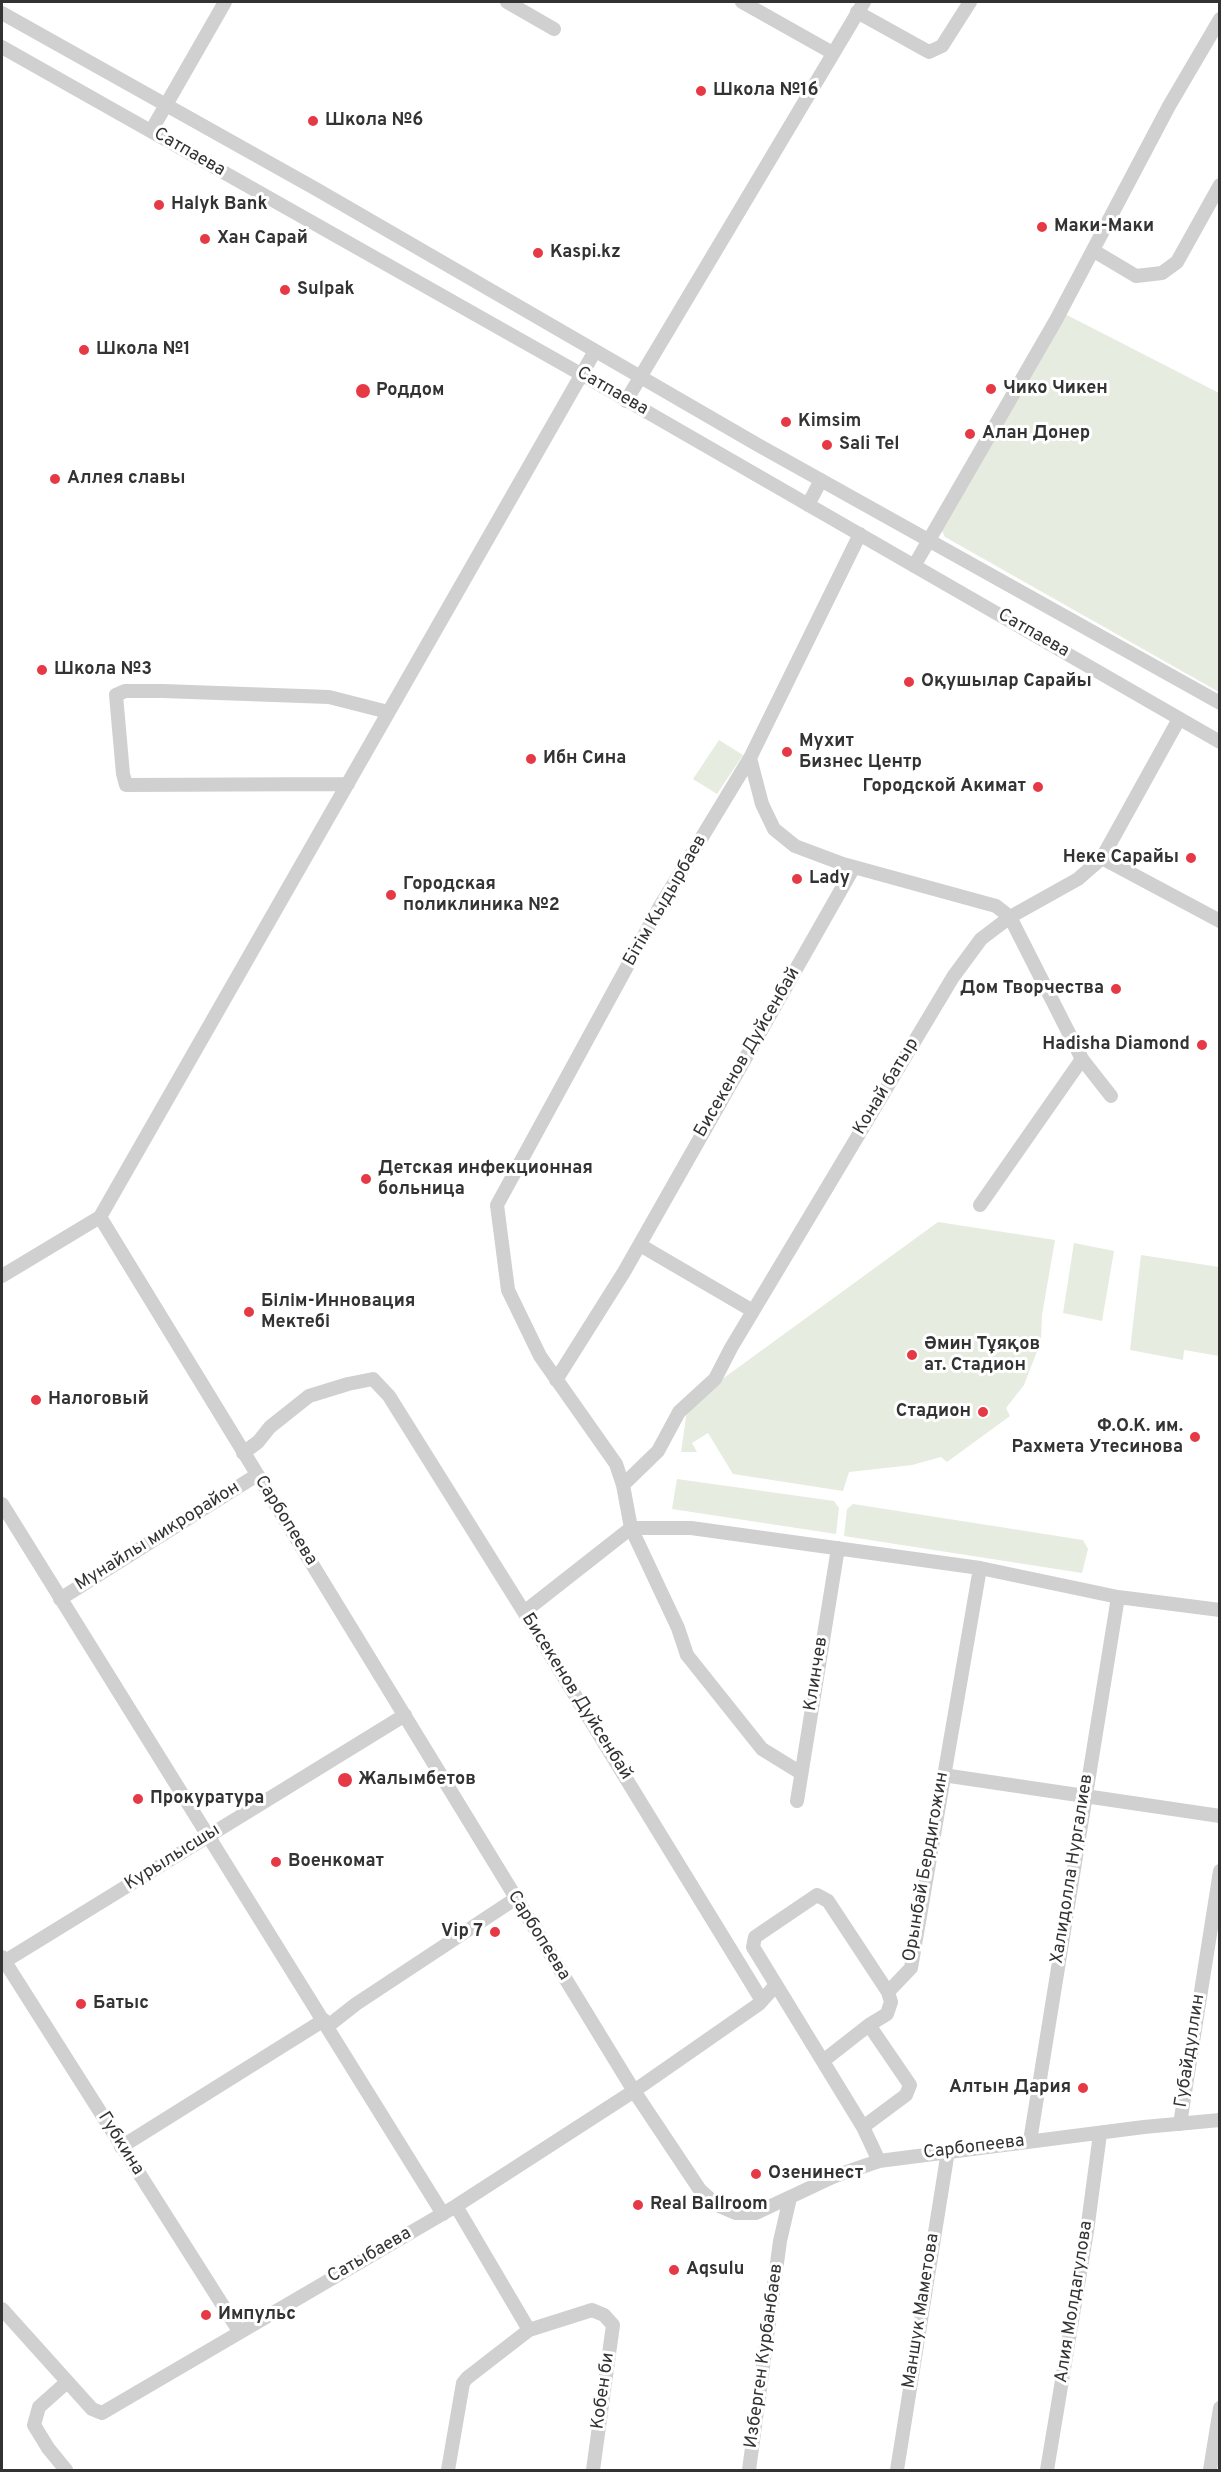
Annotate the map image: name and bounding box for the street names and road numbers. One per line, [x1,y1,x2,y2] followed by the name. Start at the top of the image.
[149,124,229,182] street label: Сатпаева
[572,363,652,421] street label: Сатпаева
[993,605,1073,663] street label: Сатпаева
[620,832,712,970] street label: Бiтiм Кыдырбаев
[691,964,805,1142] street label: Бисекенов Дуйсенбай
[850,1035,924,1139] street label: Конай батыр
[249,1472,321,1570] street label: Сарбопеева
[72,1478,244,1596] street label: Мунайлы микрорайон
[516,1610,636,1784] street label: Бисекенов Дуйсенбай
[800,1635,834,1713] street label: Клинчев
[900,1771,954,1963] street label: Орынбай Бердигожин
[1047,1773,1099,1965] street label: Халидолла Нургалиев
[121,1820,225,1896] street label: Курылысшы
[502,1887,574,1985] street label: Сарбопеева
[1171,1993,1211,2109] street label: Губайдуллин
[92,2108,148,2180] street label: Губкина
[922,2131,1026,2165] street label: Сарбопеева
[1052,2219,1098,2385] street label: Алия Молдагулова
[324,2223,416,2289] street label: Сатыбаева
[899,2232,945,2390] street label: Маншук Маметова
[741,2262,789,2450] street label: Изберген Курбанбаев
[588,2351,620,2431] street label: Кобен би

